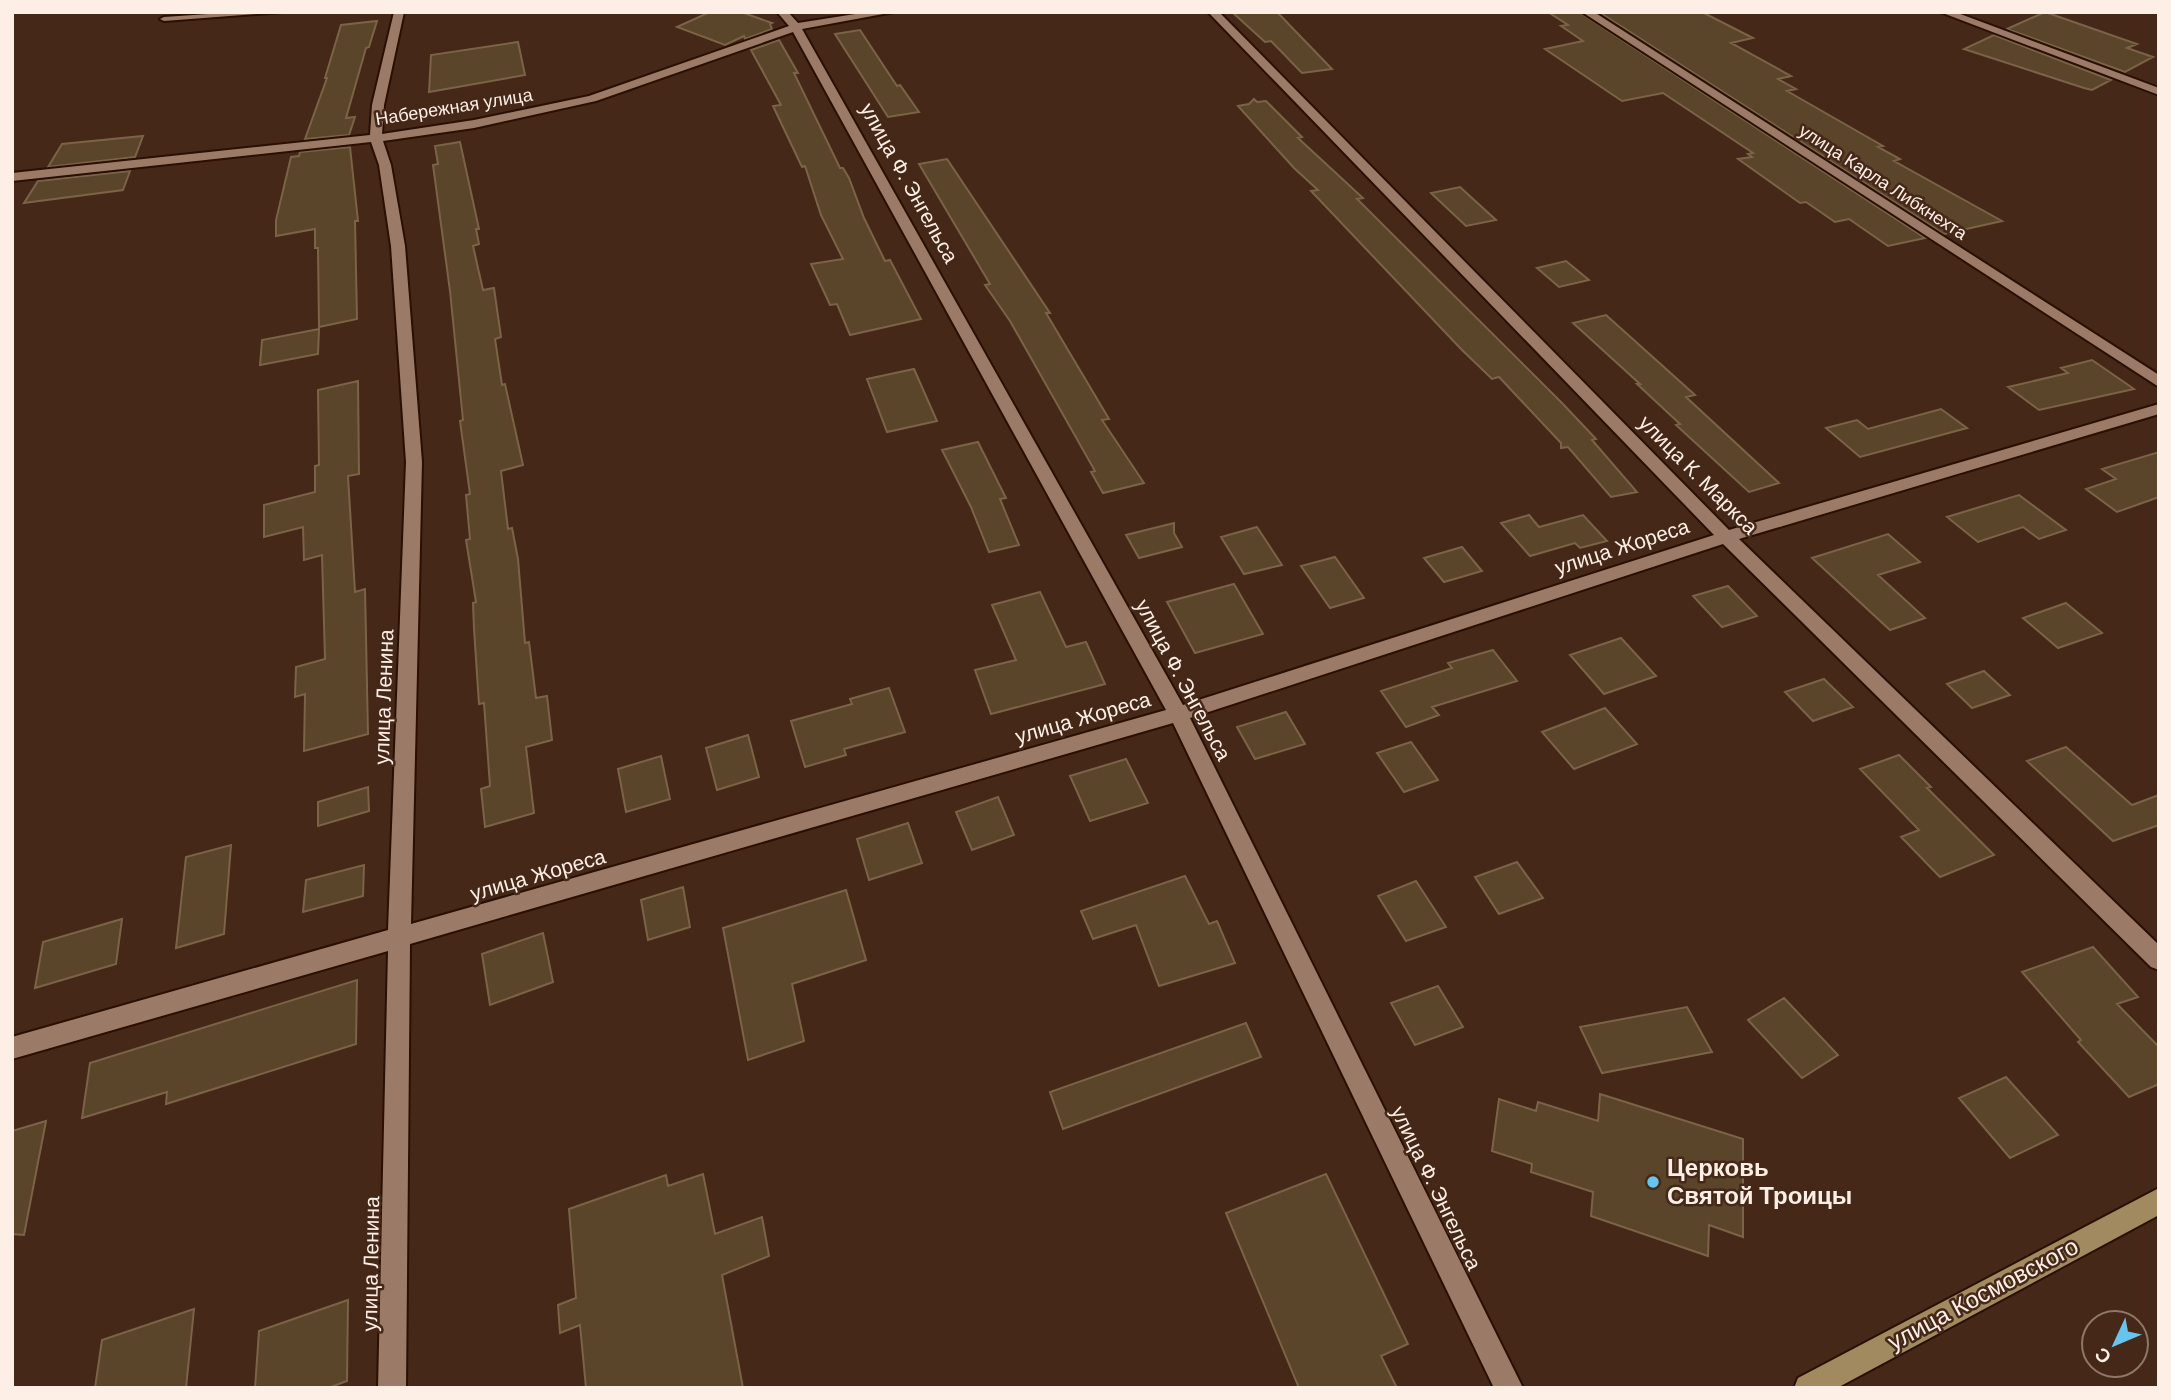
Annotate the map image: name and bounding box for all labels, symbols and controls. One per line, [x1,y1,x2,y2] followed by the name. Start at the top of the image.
[374,83,535,131] street label: Набережная улица
[853,98,965,268] street label: улица Ф. Энгельса
[1794,119,1973,246] street label: улица Карла Либкнехта
[1632,409,1764,541] street label: улица К. Маркса
[1551,512,1693,582] street label: улица Жореса
[1129,594,1238,766] street label: улица Ф. Энгельса
[368,629,400,765] street label: улица Ленина
[1012,685,1154,751] street label: улица Жореса
[467,842,609,908] street label: улица Жореса
[1384,1101,1488,1275] street label: улица Ф. Энгельса
[1667,1152,1852,1211] place label: Церковь Святой Троицы
[1645,1174,1661,1190] marker: Церковь Святой Троицы
[356,1196,386,1332] street label: улица Ленина
[1882,1230,2084,1357] street label: улица Космовского
[2080,1309,2150,1379] north arrow
[2089,1342,2117,1369] text: С

